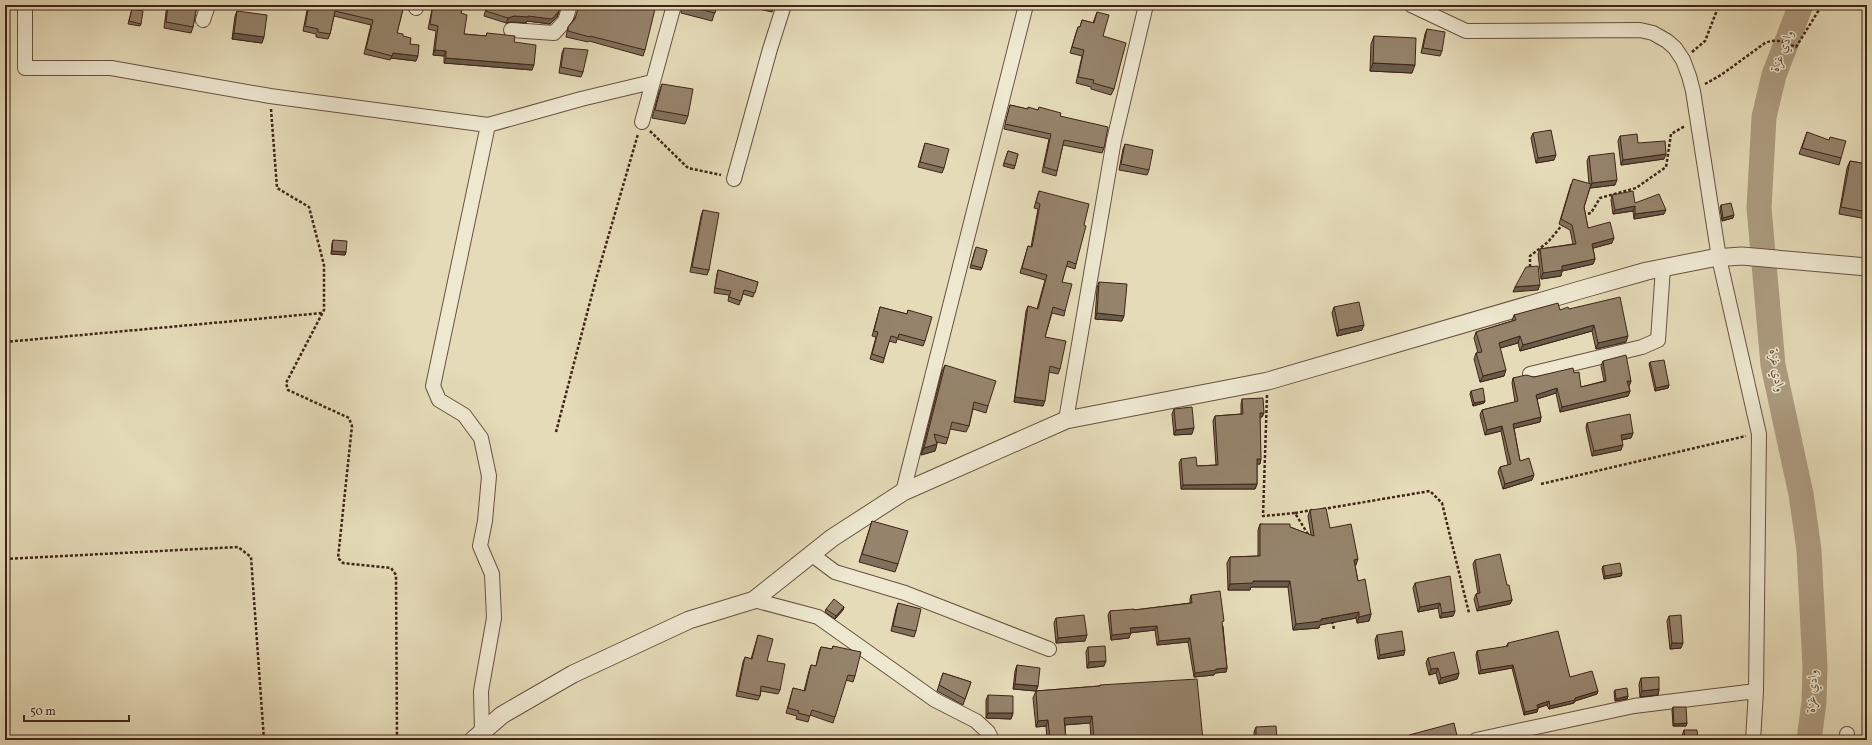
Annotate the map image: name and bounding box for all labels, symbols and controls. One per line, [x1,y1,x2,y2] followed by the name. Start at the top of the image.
[1766,28,1799,75] water label: وادي غزة
[1764,347,1788,394] water label: وادي غزة
[1803,669,1823,714] water label: وادي غزة
[24,697,129,723] scale bar
[30,704,56,720] text: 50 m

